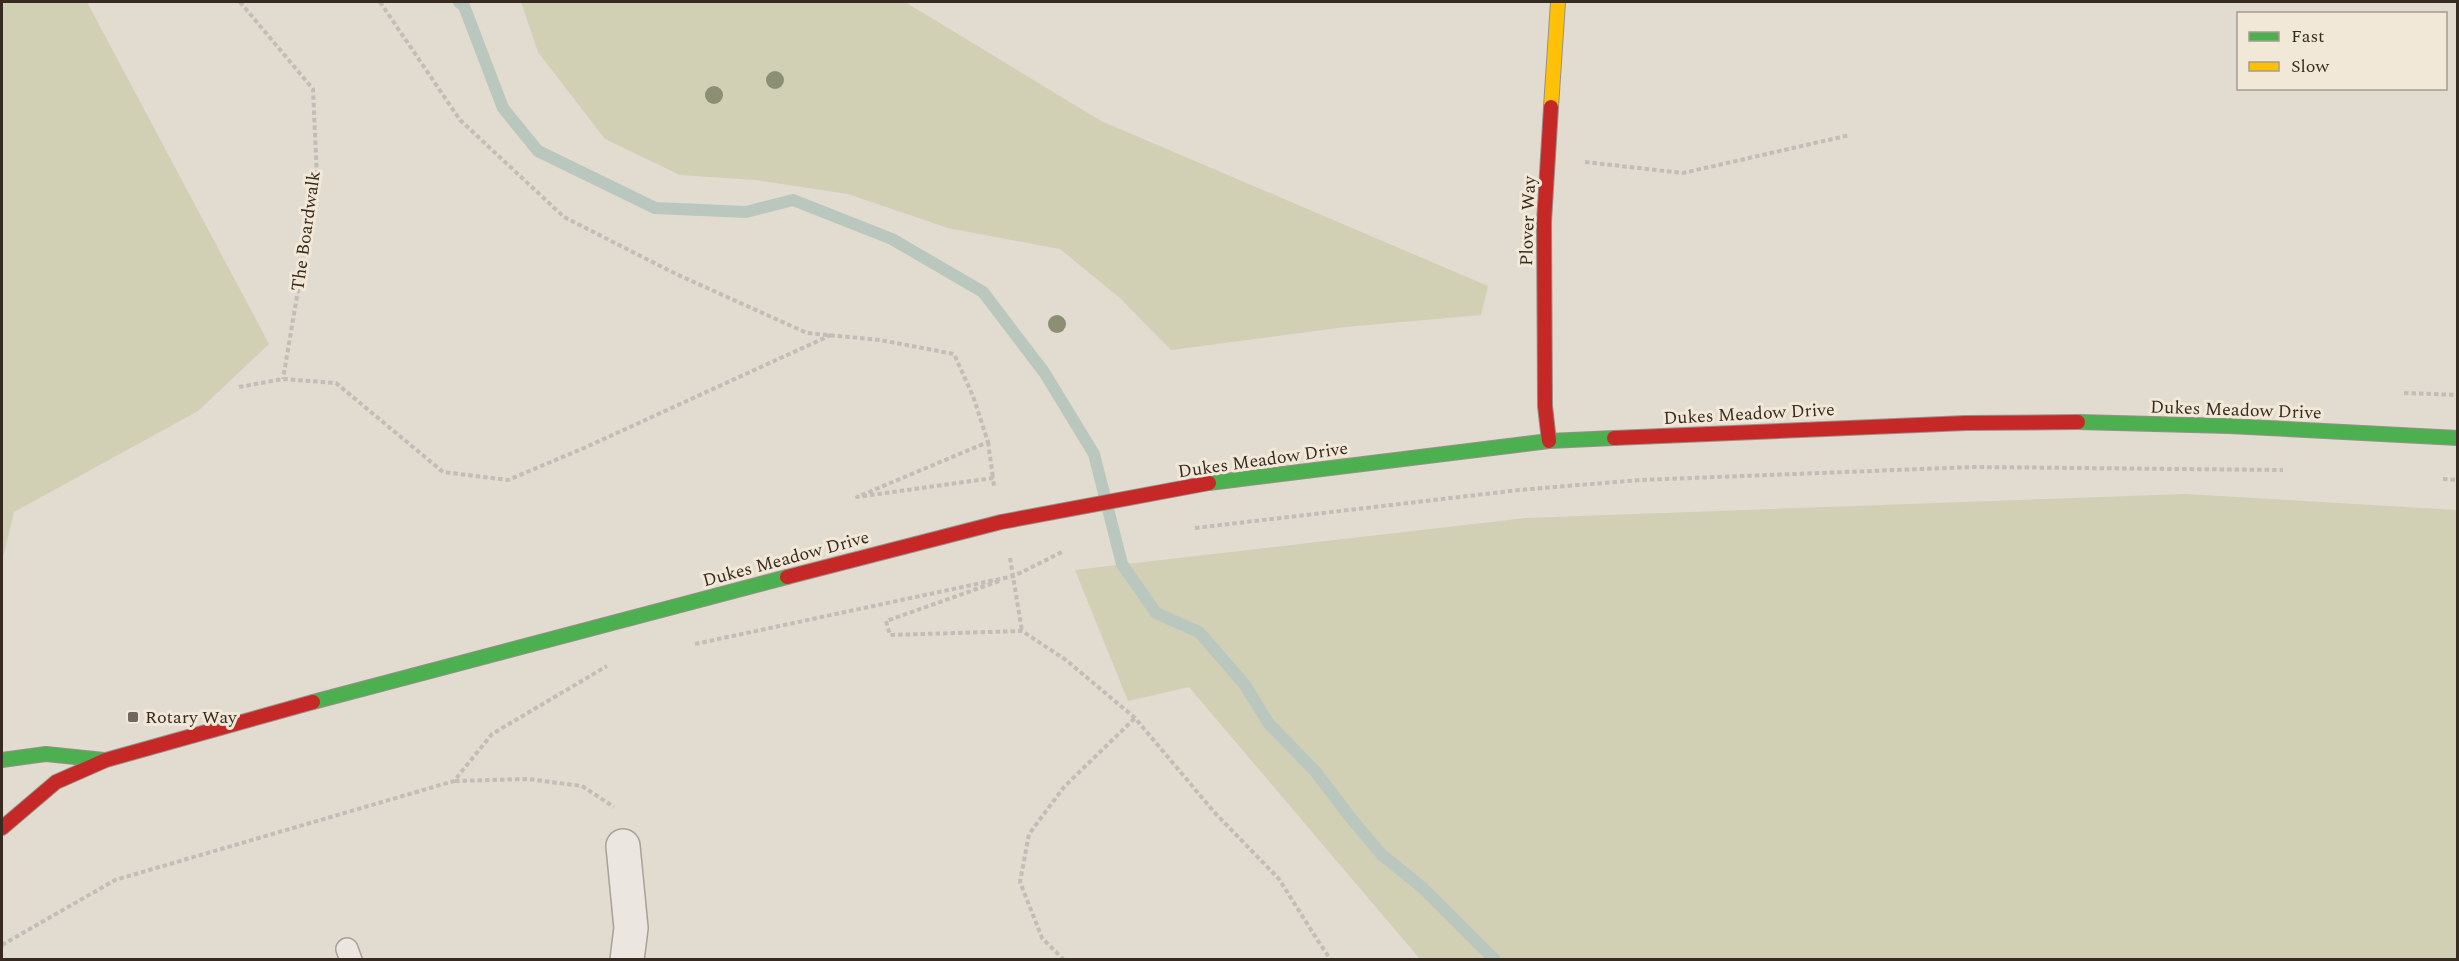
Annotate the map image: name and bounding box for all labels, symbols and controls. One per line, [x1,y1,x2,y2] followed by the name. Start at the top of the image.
[2237,12,2447,90] legend
[2291,23,2324,50] text: Fast
[2291,53,2330,80] text: Slow
[284,169,328,293] street label: The Boardwalk
[1513,174,1543,267] street label: Plover Way
[2150,394,2322,426] street label: Dukes Meadow Drive
[1663,396,1835,432] street label: Dukes Meadow Drive
[1176,435,1350,485] street label: Dukes Meadow Drive
[700,524,872,594] street label: Dukes Meadow Drive
[145,704,238,731] place label: Rotary Way
[126,710,140,724] marker: Rotary Way

